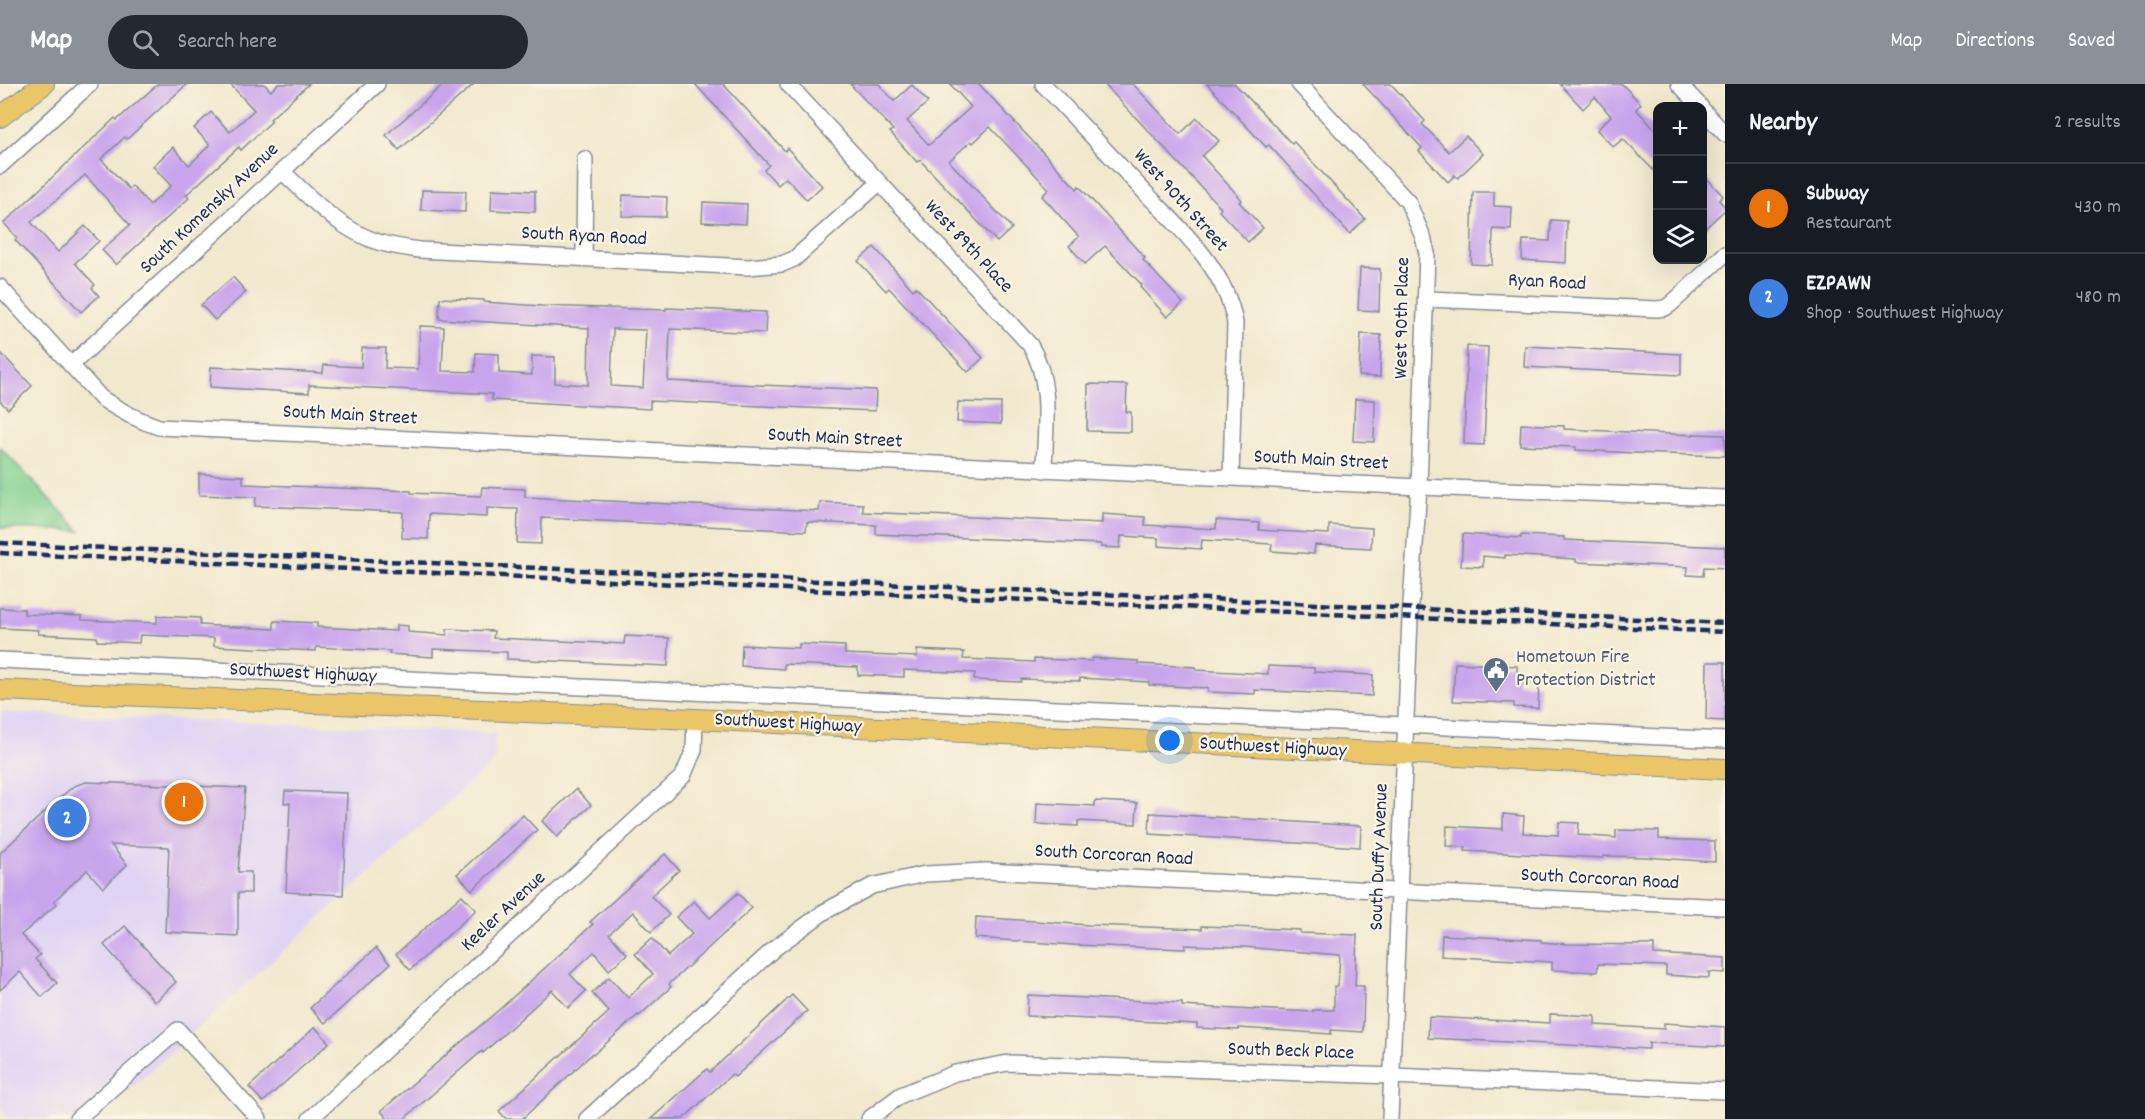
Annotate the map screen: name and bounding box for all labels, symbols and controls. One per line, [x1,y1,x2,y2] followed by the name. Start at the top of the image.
[108,15,528,69] search box
[30,22,72,62] text: Map
[129,26,162,59] icon: search
[177,27,277,58] text: Search here
[1891,27,1922,57] text: Map
[1955,27,2035,57] text: Directions
[2068,27,2115,57] text: Saved
[1653,102,1707,264] map controls
[1653,102,1707,156] button: +
[1749,105,1817,142] text: Nearby
[2054,109,2121,137] text: 2 results
[134,137,286,281] street label: South Komensky Avenue
[1126,143,1234,259] street label: West 90th Street
[1653,156,1707,210] button: −
[1806,179,1868,210] text: Subway
[917,194,1019,300] street label: West 89th Place
[1766,194,1771,222] text: 1
[2075,194,2121,222] text: 430 m
[1653,210,1707,264] button: layers
[1806,210,1892,238] text: Restaurant
[520,220,648,254] street label: South Ryan Road
[1388,257,1418,379] street label: West 90th Place
[1507,267,1587,299] street label: Ryan Road
[1806,269,1871,300] text: EZPAWN
[1764,284,1773,312] text: 2
[2075,284,2121,312] text: 480 m
[1806,300,2003,328] text: Shop · Southwest Highway
[282,398,418,434] street label: South Main Street
[767,421,903,457] street label: South Main Street
[1253,443,1389,479] street label: South Main Street
[1516,644,1656,695] place label: Hometown Fire Protection District
[1481,655,1511,693] public building icon: Hometown Fire Protection District
[229,656,378,692] street label: Southwest Highway
[714,706,863,742] street label: Southwest Highway
[1155,726,1184,755] your location
[1199,730,1348,766] street label: Southwest Highway
[164,780,204,824] pin: 1
[1363,783,1397,931] street label: South Duffy Avenue
[48,796,86,840] pin: 2
[1034,838,1194,874] street label: South Corcoran Road
[1520,862,1680,898] street label: South Corcoran Road
[455,865,553,959] street label: Keeler Avenue
[1227,1036,1355,1068] street label: South Beck Place

